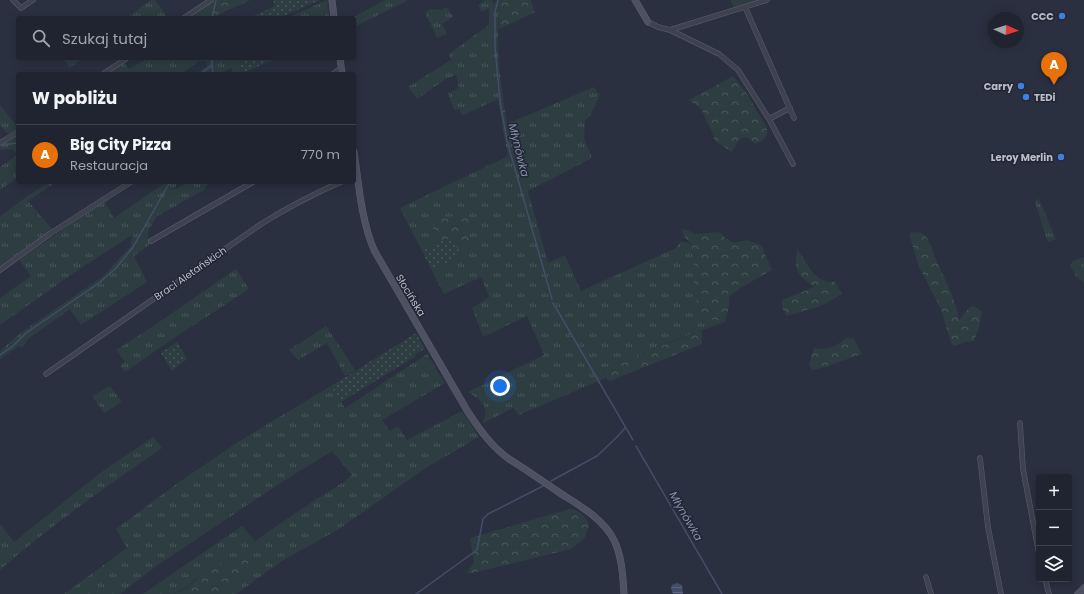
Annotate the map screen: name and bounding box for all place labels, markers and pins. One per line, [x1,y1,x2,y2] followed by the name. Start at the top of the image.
[1031,9,1054,24] place label: CCC
[1057,11,1067,21] marker: CCC
[1041,52,1067,85] pin: A
[984,79,1014,94] place label: Carry
[1016,81,1026,91] marker: Carry
[1034,90,1056,105] place label: TEDi
[1021,92,1031,102] marker: TEDi
[991,150,1053,165] place label: Leroy Merlin
[1056,152,1066,162] marker: Leroy Merlin

